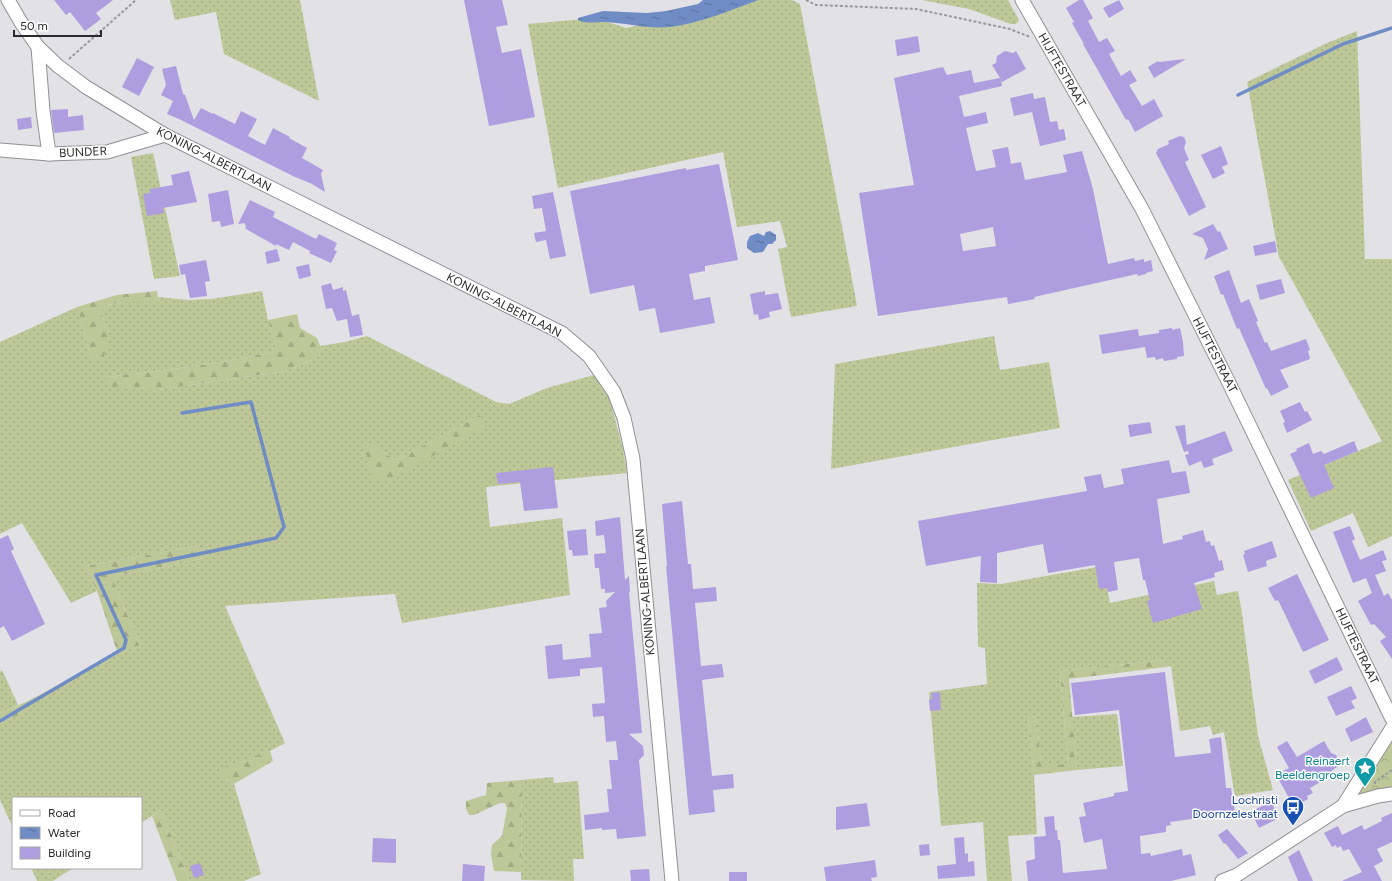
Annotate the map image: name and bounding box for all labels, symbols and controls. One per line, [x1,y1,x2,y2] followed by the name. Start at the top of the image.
[14,12,101,38] scale bar
[20,19,48,33] text: 50 m
[1035,31,1089,110] street label: HIJFTESTRAAT
[154,124,274,194] street label: KONING-ALBERTLAAN
[59,144,107,160] street label: BUNDER
[444,270,564,340] street label: KONING-ALBERTLAAN
[1190,315,1240,395] street label: HIJFTESTRAAT
[632,528,658,656] street label: KONING-ALBERTLAAN
[1333,606,1382,687] street label: HIJFTESTRAAT
[1275,754,1350,782] place label: Reinaert Beeldengroep
[1352,755,1378,788] place icon: Reinaert Beeldengroep
[1192,793,1278,821] place label: Lochristi Doornzelestraat
[1280,794,1306,827] bus stop icon: Lochristi Doornzelestraat
[12,797,142,869] legend
[48,806,76,820] text: Road
[48,826,80,840] text: Water
[48,846,91,860] text: Building

